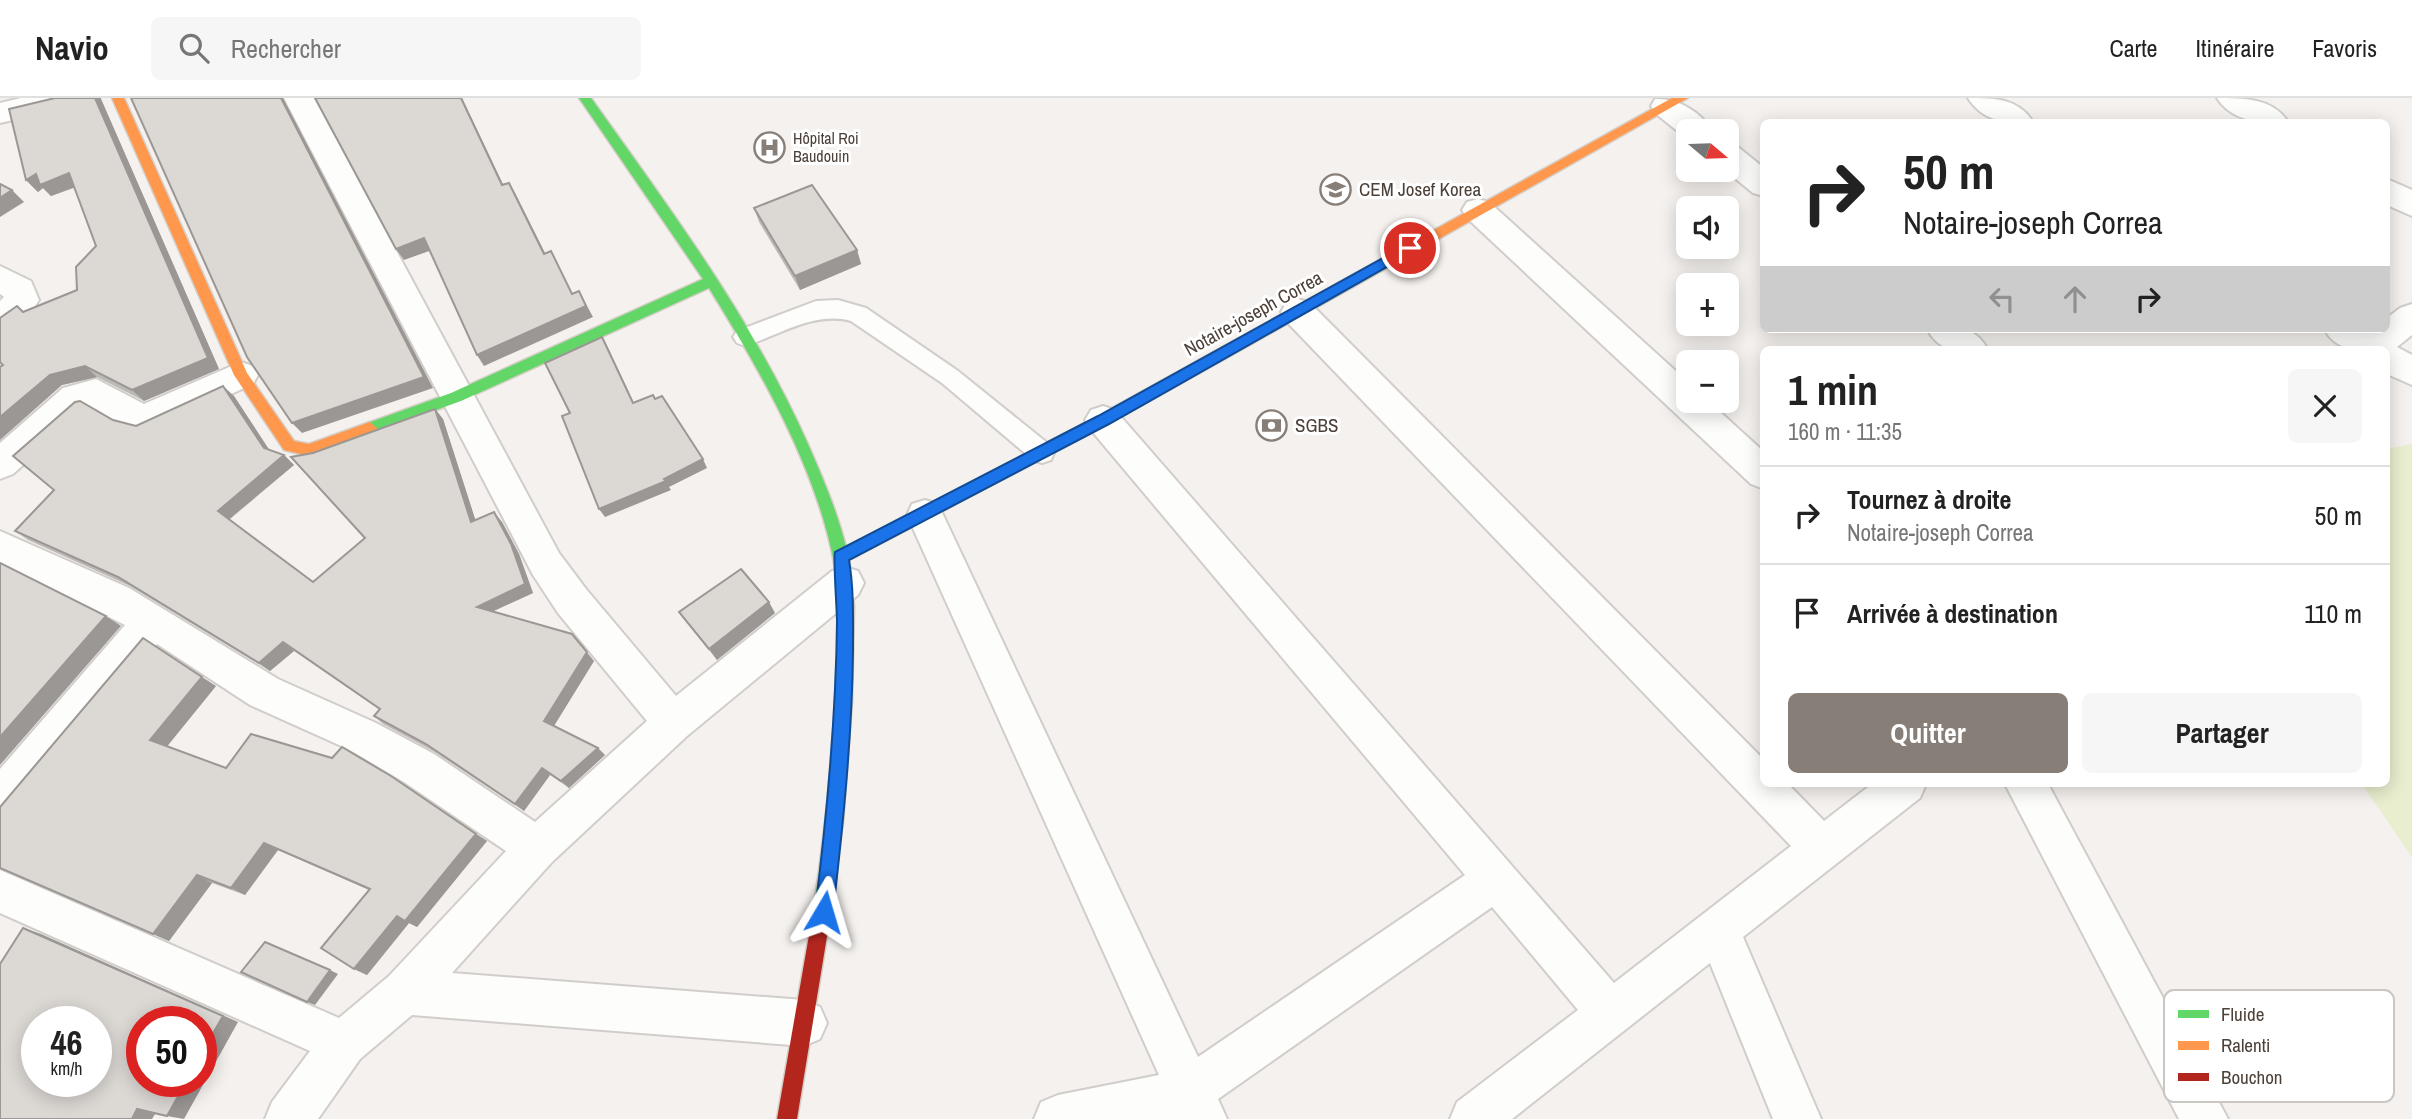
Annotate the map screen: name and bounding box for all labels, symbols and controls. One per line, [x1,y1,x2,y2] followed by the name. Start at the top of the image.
[151,17,641,80] search box
[35,26,109,70] text: Navio
[175,29,213,67] icon: search
[231,31,341,66] text: Rechercher
[2109,32,2158,64] text: Carte
[2196,32,2274,64] text: Itinéraire
[2312,32,2377,64] text: Favoris
[1676,119,1740,182] north arrow
[1676,119,1739,413] map controls
[793,127,859,167] place label: Hôpital Roi Baudouin
[753,130,787,164] hospital icon: Hôpital Roi Baudouin
[1903,138,1995,204] text: 50 m
[1788,147,1879,238] icon: right
[1319,172,1353,206] school or university icon: CEM Josef Korea
[1359,176,1481,202] place label: CEM Josef Korea
[1676,196,1739,259] button: sound
[1903,201,2163,244] text: Notaire-joseph Correa
[1380,218,1440,278] pin
[1391,229,1429,267] icon: arrive
[1179,264,1327,362] street label: Notaire-joseph Correa
[1676,273,1739,336] button: +
[1983,280,2021,318] icon: left
[2056,280,2094,318] icon: ahead
[2129,280,2167,318] icon: right
[1676,350,1739,413] button: −
[1788,362,1878,418] text: 1 min
[2288,369,2362,443] button: close
[1255,408,1289,442] bank icon: SGBS
[1295,412,1338,438] place label: SGBS
[1788,416,1902,447] text: 160 m · 11:35
[1847,482,2011,517] text: Tournez à droite
[1788,496,1826,534] icon: right
[2315,498,2362,533] text: 50 m
[1847,517,2034,548] text: Notaire-joseph Correa
[1788,594,1826,632] icon: arrive
[1847,596,2058,631] text: Arrivée à destination
[2304,596,2362,631] text: 110 m
[1788,693,2068,773] button: Quitter
[2082,693,2362,773] button: Partager
[787,875,861,949] position arrow
[2164,990,2394,1102] legend
[2221,1001,2264,1027] text: Fluide
[126,1006,217,1097] speed limit sign: 50
[51,1019,82,1066] text: 46
[2221,1032,2270,1058] text: Ralenti
[51,1056,83,1081] text: km/h
[2221,1064,2283,1090] text: Bouchon

